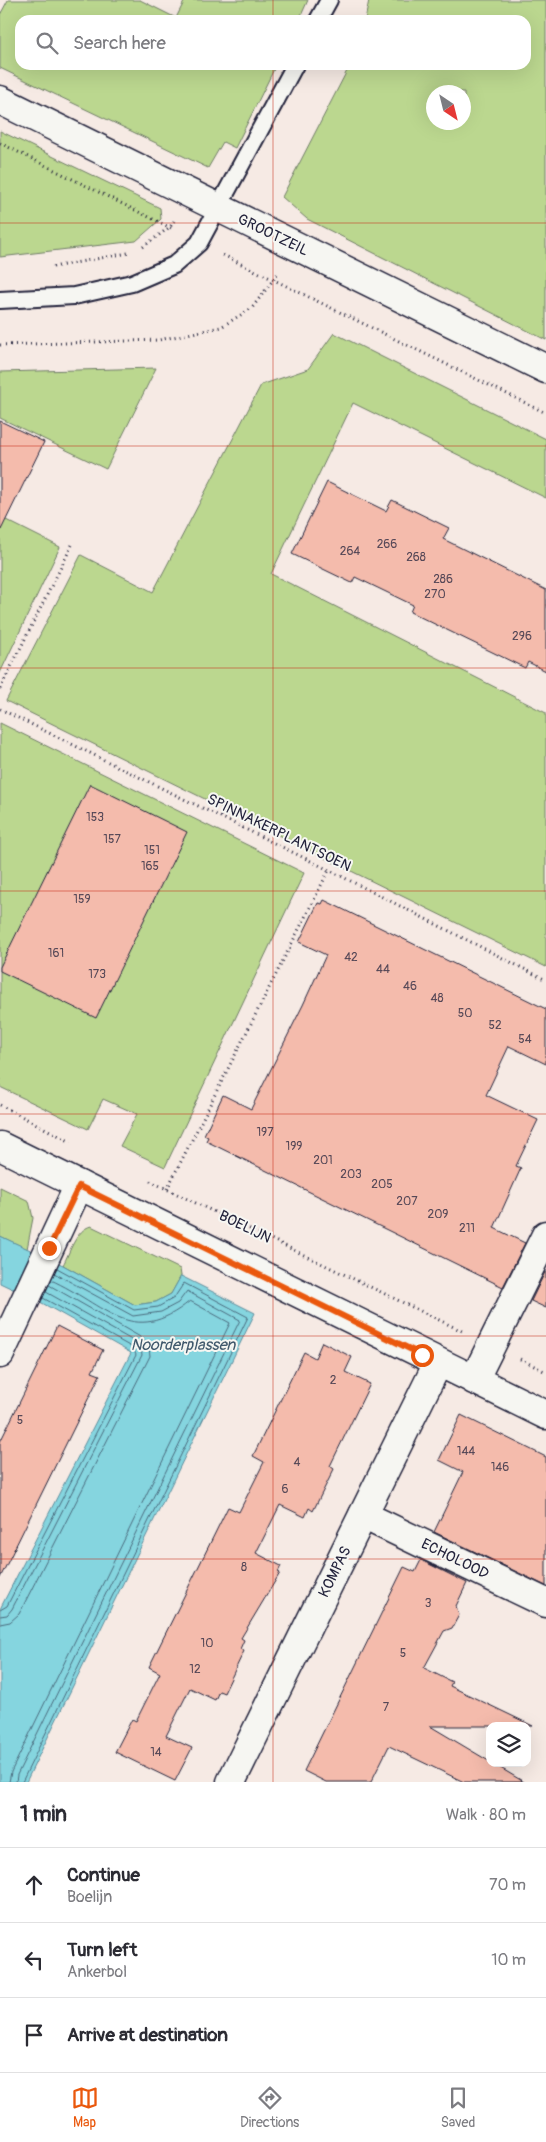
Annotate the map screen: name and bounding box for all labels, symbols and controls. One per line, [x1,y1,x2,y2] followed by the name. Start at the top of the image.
[15,15,531,70] search box
[33,29,61,57] icon: search
[73,31,166,55] text: Search here
[426,85,471,130] north arrow
[234,210,312,260] street label: GROOTZEIL
[377,537,397,552] house number: 266
[340,544,360,559] house number: 264
[406,550,426,565] house number: 268
[433,572,453,587] house number: 286
[424,587,446,602] house number: 270
[512,629,532,644] house number: 296
[204,790,354,876] street label: SPINNAKERPLANTSOEN
[86,810,104,825] house number: 153
[103,832,121,847] house number: 157
[144,843,160,858] house number: 151
[141,859,159,874] house number: 165
[73,892,91,907] house number: 159
[48,946,64,961] house number: 161
[344,950,358,965] house number: 42
[376,962,390,977] house number: 44
[88,967,106,982] house number: 173
[403,979,417,994] house number: 46
[430,991,444,1006] house number: 48
[458,1006,472,1021] house number: 50
[488,1018,502,1033] house number: 52
[518,1032,532,1047] house number: 54
[256,1125,274,1140] house number: 197
[285,1139,303,1154] house number: 199
[313,1153,333,1168] house number: 201
[340,1167,362,1182] house number: 203
[371,1177,393,1192] house number: 205
[396,1194,418,1209] house number: 207
[216,1206,274,1248] street label: BOELIJN
[427,1207,449,1222] house number: 209
[459,1221,475,1236] house number: 211
[38,1237,61,1260] route end
[131,1335,236,1355] water label: Noorderplassen
[411,1344,434,1367] route start
[330,1373,337,1388] house number: 2
[17,1413,23,1428] house number: 5
[457,1444,475,1459] house number: 144
[294,1455,301,1470] house number: 4
[491,1460,509,1475] house number: 146
[282,1482,289,1497] house number: 6
[418,1534,492,1584] street label: ECHOLOOD
[315,1543,355,1601] street label: KOMPAS
[241,1560,247,1575] house number: 8
[425,1596,432,1611] house number: 3
[201,1636,213,1651] house number: 10
[400,1646,406,1661] house number: 5
[189,1662,201,1677] house number: 12
[383,1700,390,1715] house number: 7
[486,1722,531,1767] map controls
[486,1722,531,1767] button: layers
[150,1745,162,1760] house number: 14
[20,1801,67,1828] text: 1 min
[446,1805,526,1825] text: Walk · 80 m
[67,1863,140,1887] text: Continue
[20,1871,48,1899] icon: ahead
[489,1875,526,1895] text: 70 m
[67,1887,112,1907] text: Boelijn
[67,1938,137,1962] text: Turn left
[20,1946,48,1974] icon: left
[491,1950,526,1970] text: 10 m
[67,1962,127,1982] text: Ankerbol
[20,2021,48,2049] icon: arrive
[67,2023,228,2047] text: Arrive at destination
[71,2084,99,2131] tab: Map
[240,2084,299,2131] tab: Directions
[441,2084,475,2131] tab: Saved

